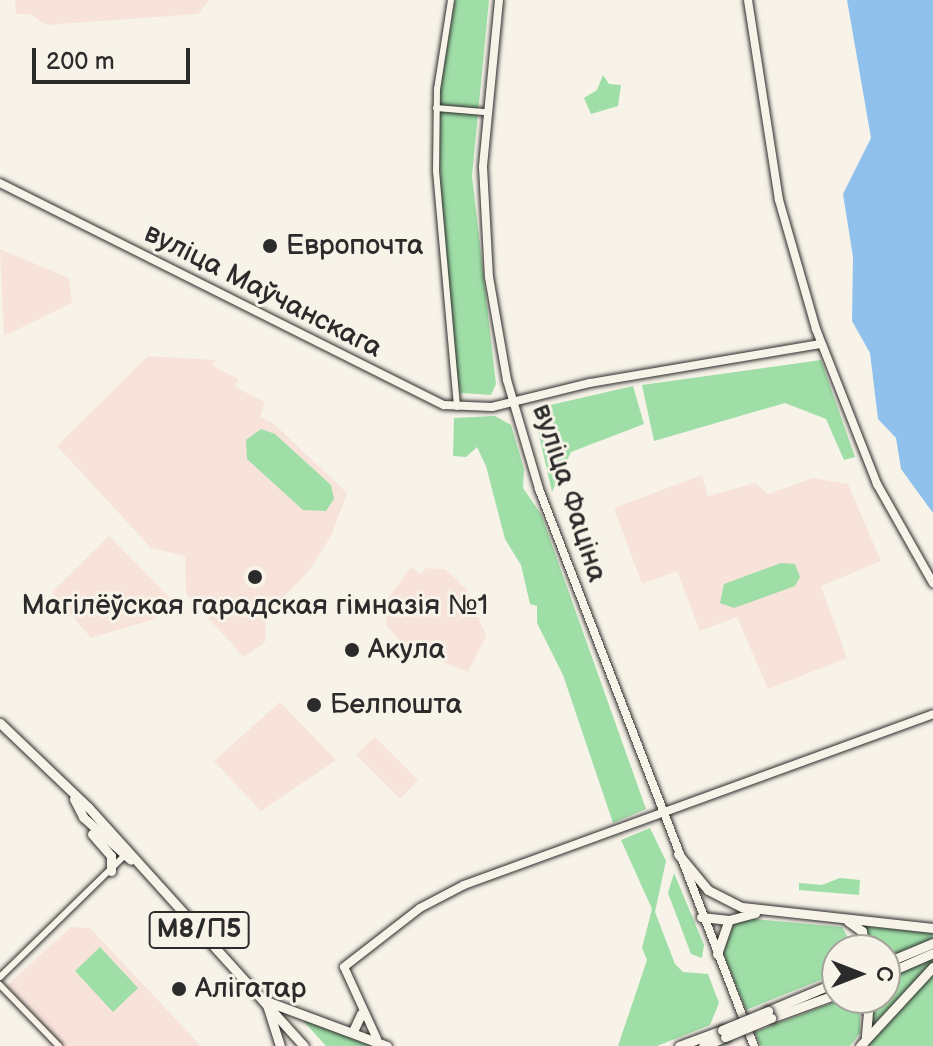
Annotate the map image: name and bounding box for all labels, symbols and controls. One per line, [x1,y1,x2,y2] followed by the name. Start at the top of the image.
[36,32,194,82] scale bar
[46,47,115,76] text: 200 m
[139,217,387,365] street label: вуліца Маўчанскага
[286,229,424,263] place label: Европочта
[261,237,279,255] marker: Европочта
[524,400,614,586] street label: вуліца Фаціна
[246,568,264,586] marker: Магілёўская гарадская гімназія №1
[22,589,488,623] place label: Магілёўская гарадская гімназія №1
[368,633,445,667] place label: Акула
[343,641,361,659] marker: Акула
[330,688,462,722] place label: Белпошта
[305,696,323,714] marker: Белпошта
[147,908,251,952] road number: М8/П5
[821,934,901,1014] north arrow
[870,966,897,982] text: С
[195,972,306,1006] place label: Алігатар
[170,980,188,998] marker: Алігатар

